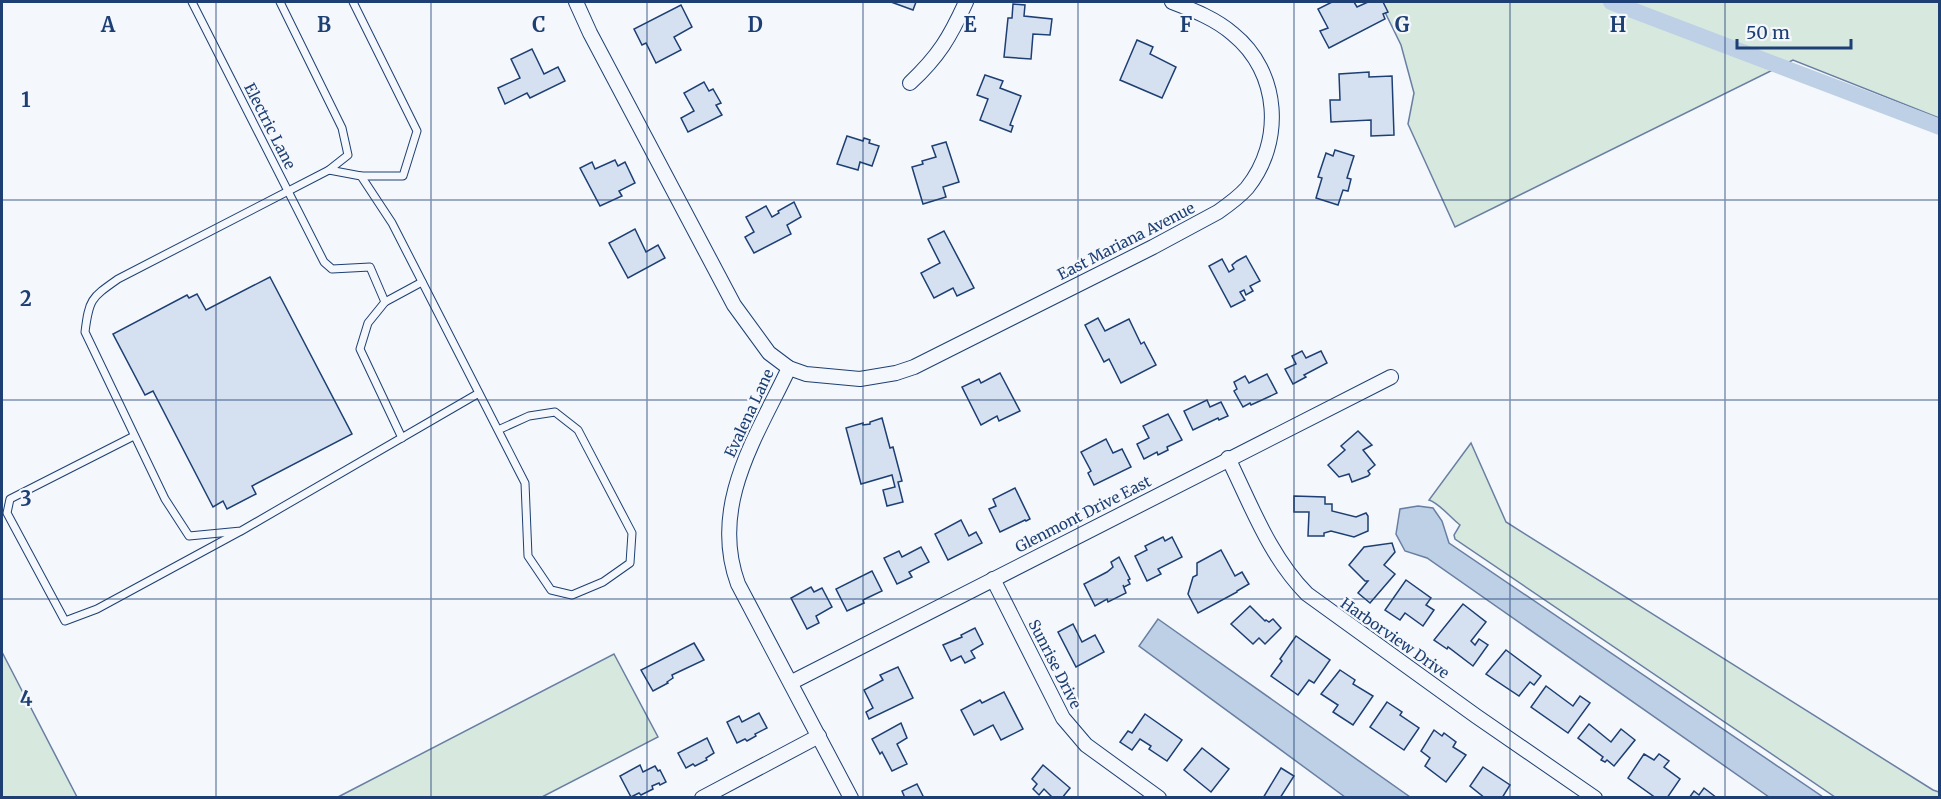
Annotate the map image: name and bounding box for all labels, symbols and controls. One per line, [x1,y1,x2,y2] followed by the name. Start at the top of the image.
[100,12,116,37] text: A
[317,12,331,37] text: B
[532,12,546,37] text: C
[747,12,763,37] text: D
[963,12,977,37] text: E
[1180,12,1193,37] text: F
[1395,12,1410,37] text: G
[1610,12,1626,37] text: H
[1737,12,1851,50] scale bar
[1746,21,1790,44] text: 50 m
[240,80,300,172] street label: Electric Lane
[21,87,31,112] text: 1
[1054,198,1198,284] street label: East Mariana Avenue
[20,286,32,311] text: 2
[720,366,778,460] street label: Evalena Lane
[1012,471,1154,556] street label: Glenmont Drive East
[20,486,32,511] text: 3
[1337,593,1453,683] street label: Harborview Drive
[1024,616,1086,712] street label: Sunrise Drive
[20,686,33,711] text: 4

